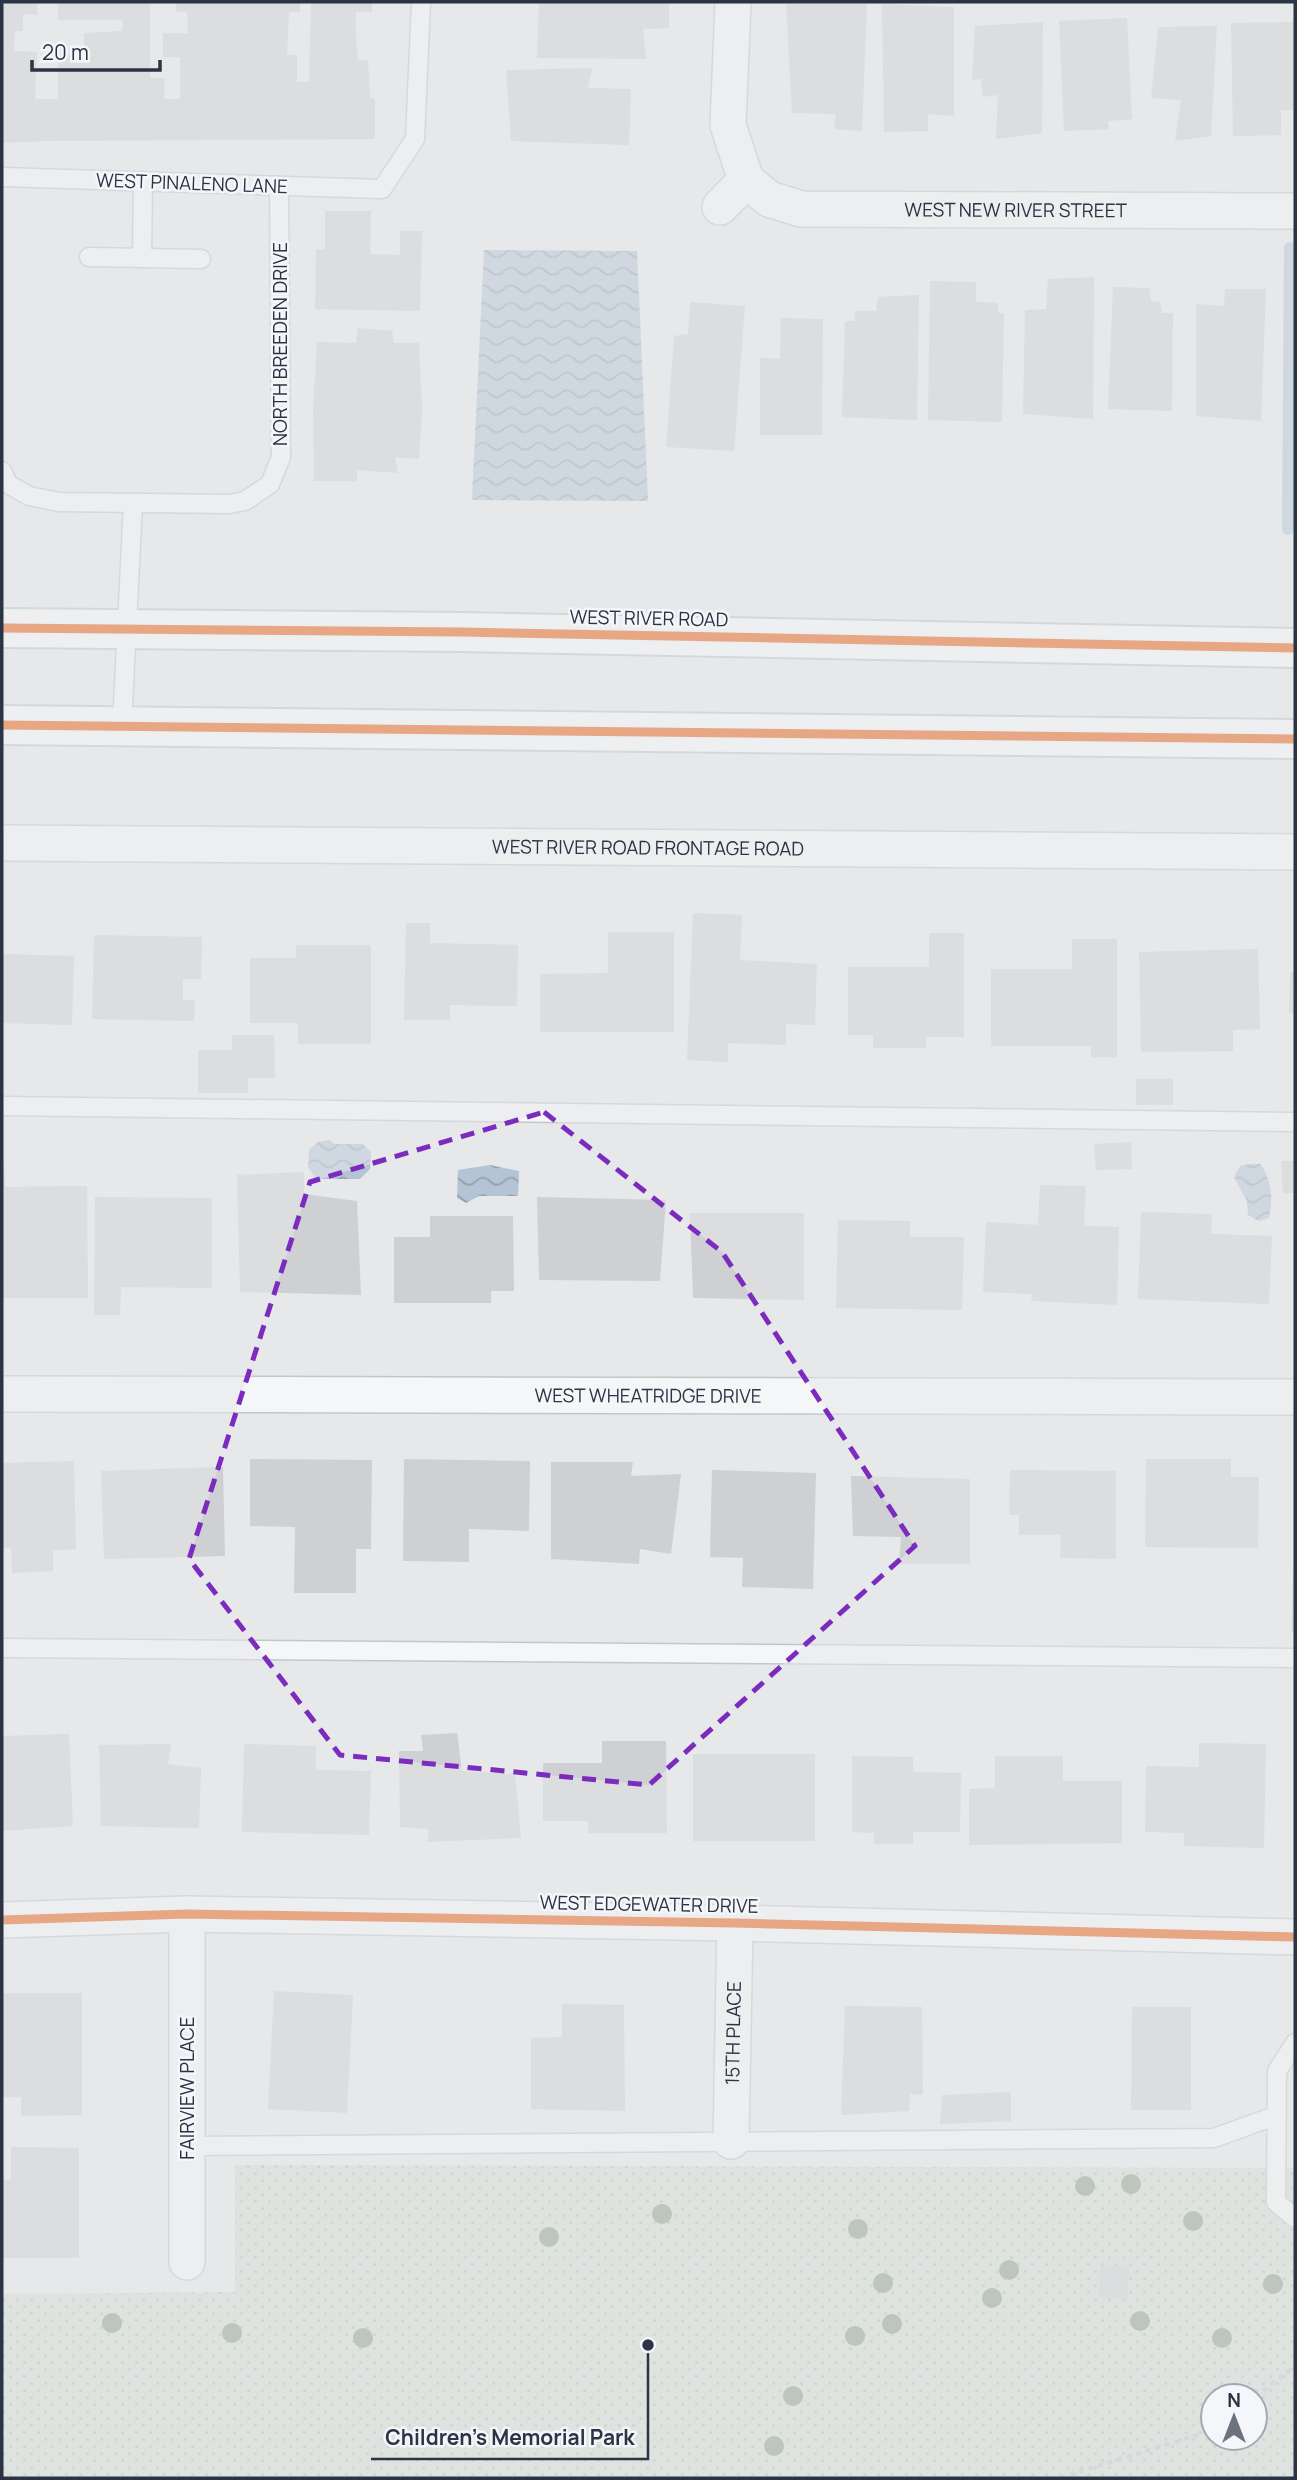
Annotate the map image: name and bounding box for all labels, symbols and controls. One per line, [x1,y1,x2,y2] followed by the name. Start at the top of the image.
[32,28,159,72] scale bar
[42,38,89,66] text: 20 m
[96,167,288,199] street label: WEST PINALENO LANE
[904,196,1128,223] street label: WEST NEW RIVER STREET
[267,242,293,446] street label: NORTH BREEDEN DRIVE
[569,604,729,632] street label: WEST RIVER ROAD
[492,833,804,862] street label: WEST RIVER ROAD FRONTAGE ROAD
[534,1382,762,1409] street label: WEST WHEATRIDGE DRIVE
[539,1889,759,1919] street label: WEST EDGEWATER DRIVE
[719,1981,747,2085] street label: 15TH PLACE
[174,2016,200,2160] street label: FAIRVIEW PLACE
[1199,2382,1269,2452] north arrow
[1227,2387,1241,2413] text: N
[371,2417,648,2459] callout: Children's Memorial Park
[385,2423,635,2451] text: Children's Memorial Park

